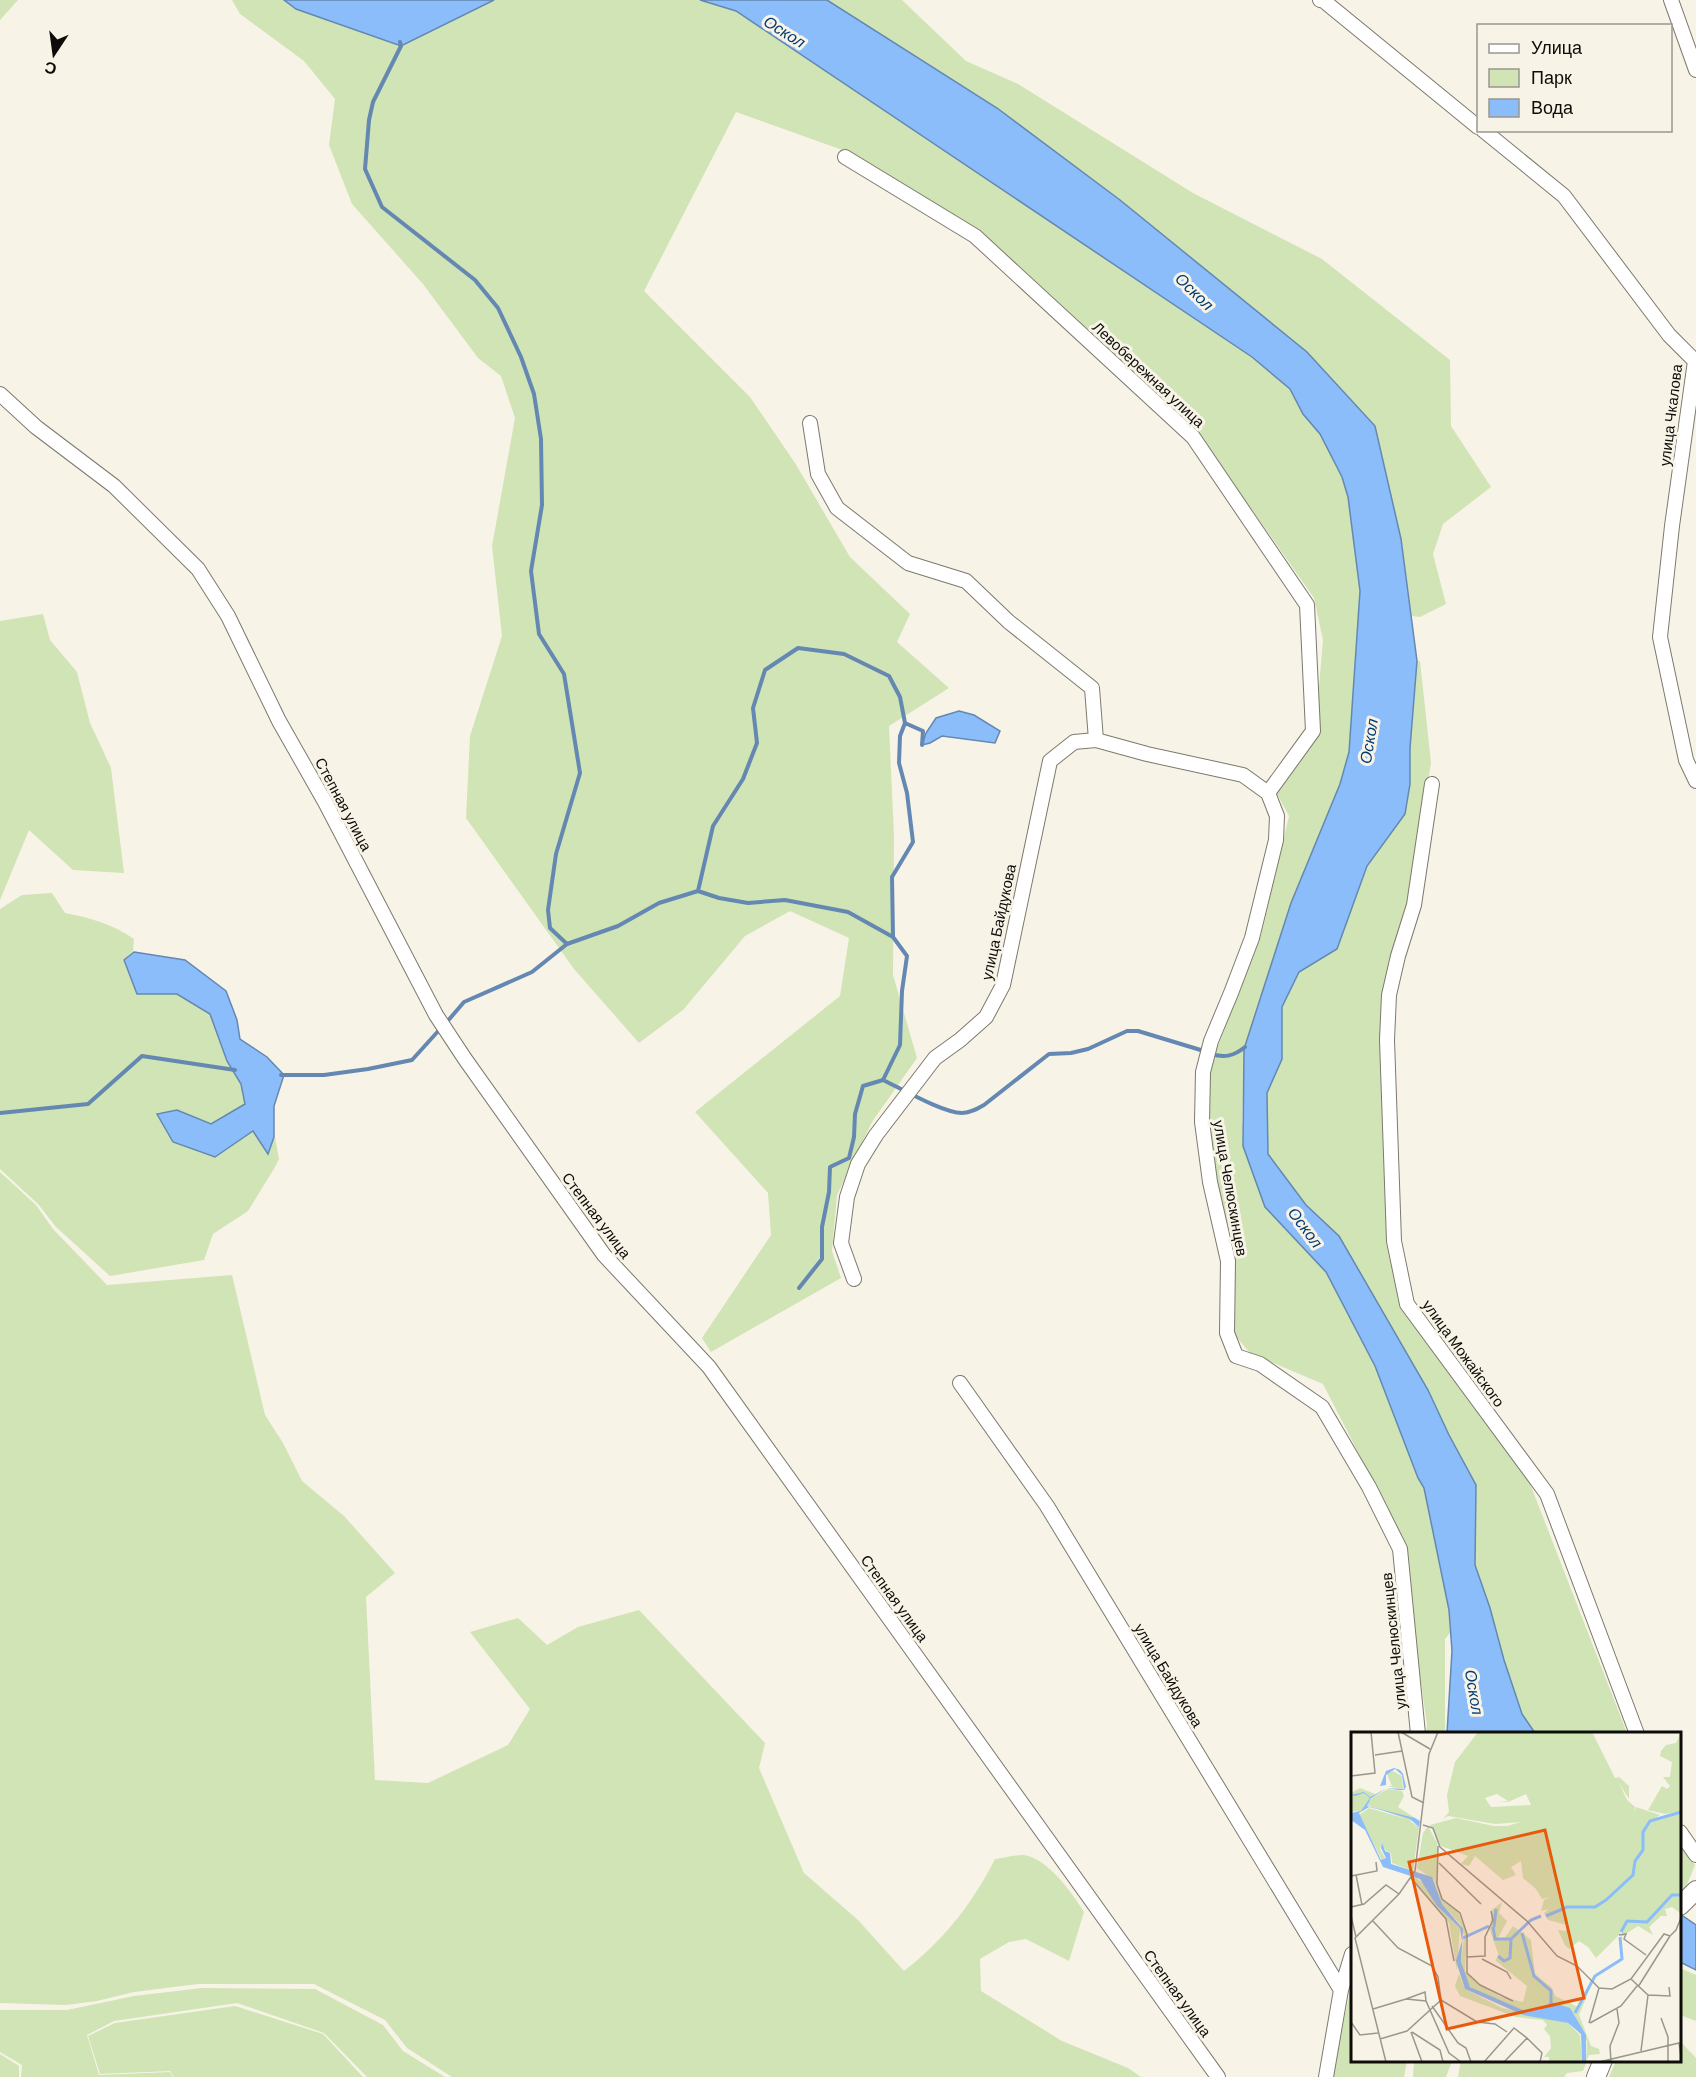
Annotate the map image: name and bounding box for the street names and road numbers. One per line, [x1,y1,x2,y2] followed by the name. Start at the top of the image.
[1089,317,1209,431] street label: Левобережная улица
[1655,362,1685,467] street label: улица Чкалова
[312,754,376,854] street label: Степная улица
[977,862,1019,982] street label: улица Байдукова
[1210,1119,1252,1257] street label: улица Челюскинцев
[559,1168,636,1262] street label: Степная улица
[1419,1296,1509,1410] street label: улица Можайского
[857,1551,933,1645] street label: Степная улица
[1377,1572,1409,1710] street label: улица Челюскинцев
[1131,1620,1208,1731] street label: улица Байдукова
[1140,1946,1216,2040] street label: Степная улица

